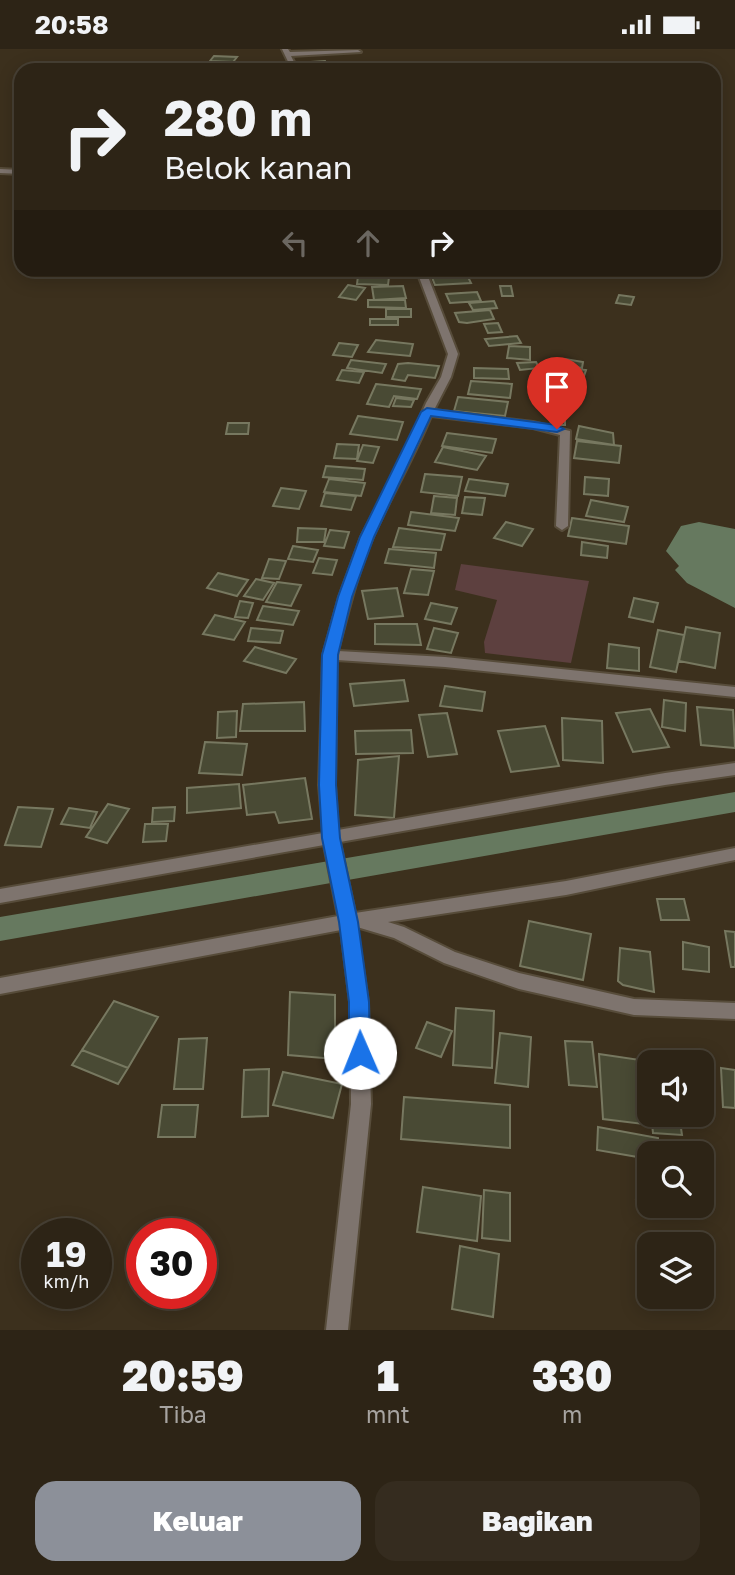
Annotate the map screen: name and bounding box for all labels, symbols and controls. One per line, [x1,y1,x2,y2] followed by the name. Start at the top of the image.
[35,9,109,40] text: 20:58
[164,88,312,147] text: 280 m
[49,91,140,182] icon: right
[164,148,352,186] text: Belok kanan
[276,224,314,262] icon: left
[349,224,387,262] icon: ahead
[422,224,460,262] icon: right
[527,357,587,429] pin
[538,368,576,406] icon: arrive
[323,1016,397,1090] position arrow
[637,1050,714,1309] map controls
[637,1050,714,1127] button: sound
[637,1141,714,1218] button: search
[126,1218,217,1309] speed limit sign: 30
[637,1232,714,1309] button: layers
[46,1233,87,1275] text: 19
[44,1270,89,1292] text: km/h
[122,1350,244,1400] text: 20:59
[377,1350,399,1400] text: 1
[532,1350,613,1400] text: 330
[159,1400,207,1428] text: Tiba
[366,1400,410,1428] text: mnt
[562,1400,582,1428] text: m
[35,1481,361,1561] button: Keluar
[375,1481,700,1561] button: Bagikan

